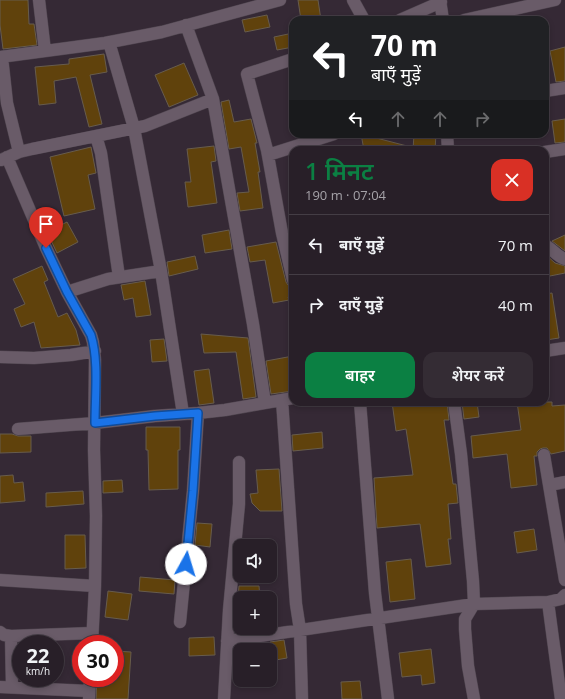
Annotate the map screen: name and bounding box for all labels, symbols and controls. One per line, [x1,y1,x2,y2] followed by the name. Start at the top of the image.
[371,26,438,64] text: 70 m
[305,32,357,84] icon: left
[371,62,421,86] text: बाएँ मुड़ें
[345,108,367,130] icon: left
[387,108,409,130] icon: ahead
[429,108,451,130] icon: ahead
[471,108,493,130] icon: right
[305,154,374,187] text: 1 मिनट
[491,159,533,201] button: close
[305,186,386,204] text: 190 m · 07:04
[29,207,63,248] pin
[35,213,57,235] icon: arrive
[305,234,327,256] icon: left
[339,234,384,254] text: बाएँ मुड़ें
[498,235,533,255] text: 70 m
[305,294,327,316] icon: right
[339,294,383,314] text: दाएँ मुड़ें
[498,295,533,315] text: 40 m
[305,352,415,398] button: बाहर
[423,352,533,398] button: शेयर करें
[233,539,277,687] map controls
[233,539,277,583] button: sound
[165,543,207,585] position arrow
[233,591,277,635] button: +
[72,635,124,687] speed limit sign: 30
[27,642,49,669] text: 22
[233,643,277,687] button: −
[26,664,50,678] text: km/h

